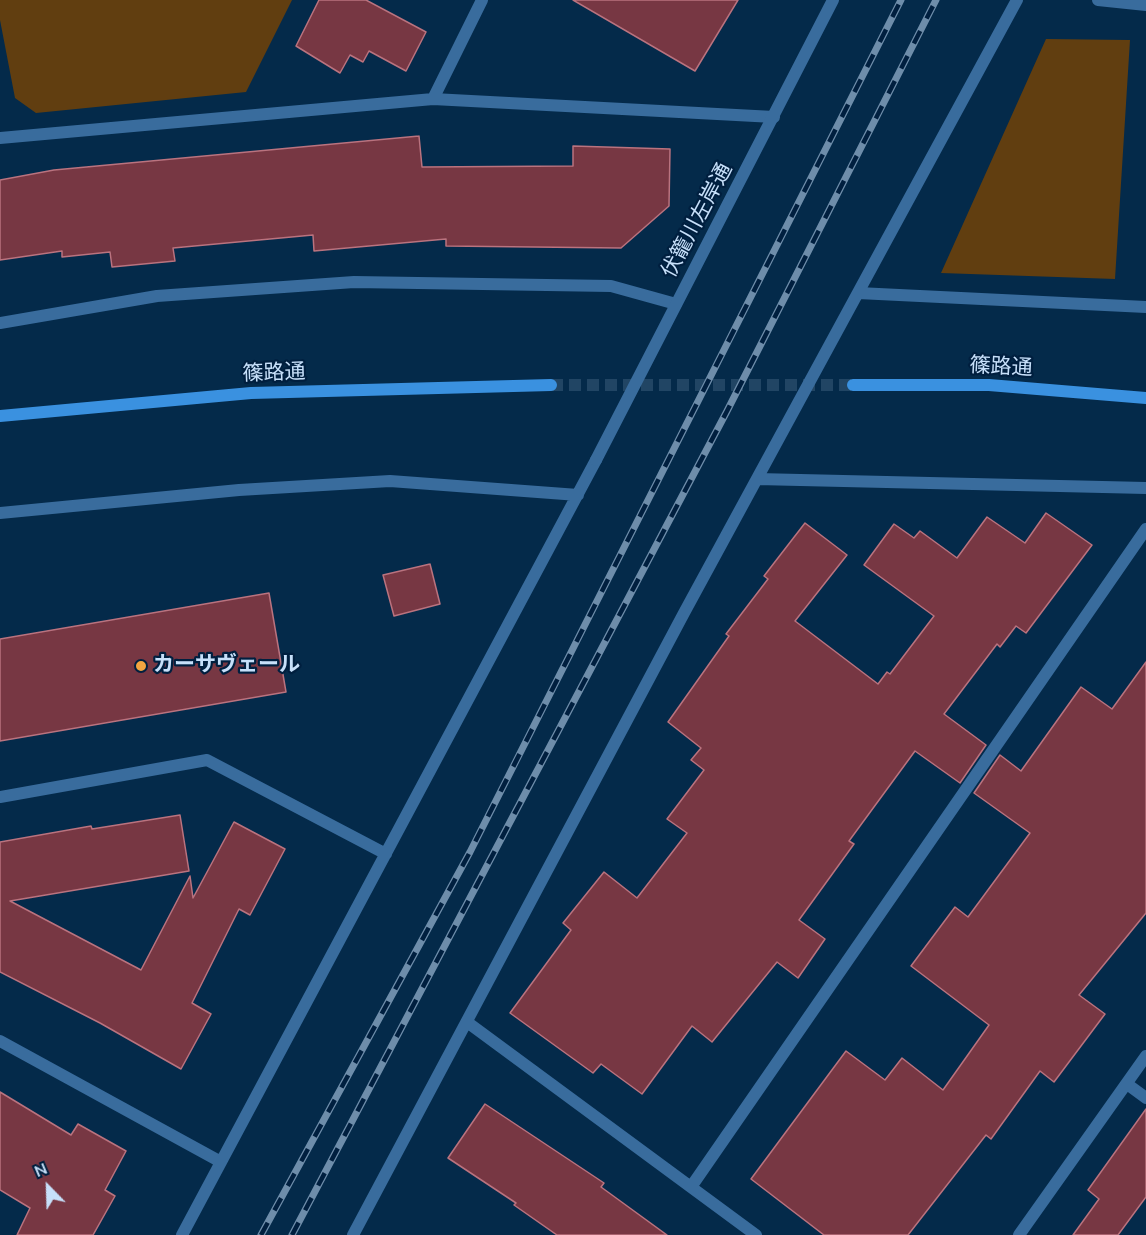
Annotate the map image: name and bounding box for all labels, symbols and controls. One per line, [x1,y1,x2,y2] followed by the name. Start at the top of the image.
[657,159,739,283] street label: 伏籠川左岸通
[969,354,1033,382] street label: 篠路通
[242,360,306,388] street label: 篠路通
[153,653,300,679] place label: カーサヴェール
[134,659,148,673] marker: カーサヴェール
[18,1157,78,1217] north arrow
[31,1158,51,1183] text: N

